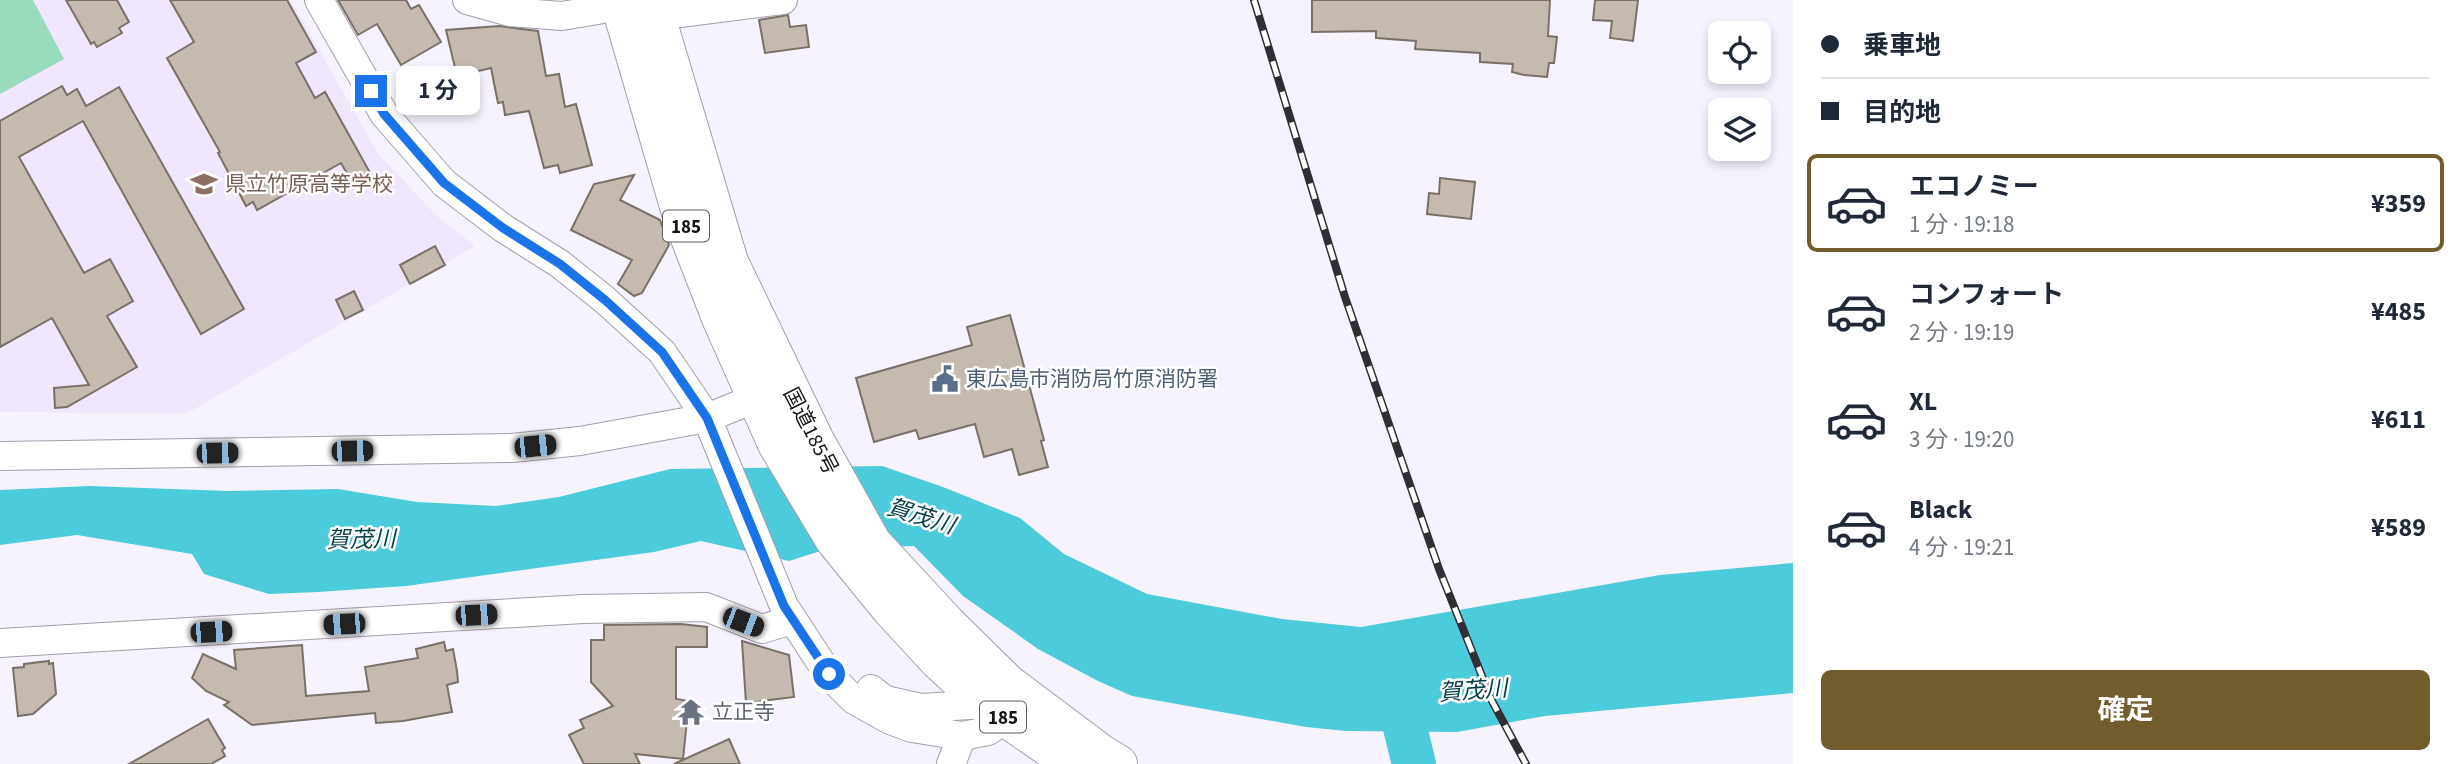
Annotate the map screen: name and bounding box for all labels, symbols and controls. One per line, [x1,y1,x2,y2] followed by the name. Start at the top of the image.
[1708,21,1771,161] map controls
[1708,21,1771,84] button: locate
[1863,27,1941,64] text: 乗車地
[396,66,480,116] callout: 1 分
[418,74,458,107] text: 1 分
[355,75,387,107] route end
[1863,94,1941,131] text: 目的地
[1708,98,1771,161] button: layers
[1909,168,2039,205] text: エコノミー
[189,169,219,199] school or university icon: 県立竹原高等学校
[225,169,393,199] place label: 県立竹原高等学校
[1825,172,1888,235] icon: car
[2371,185,2426,222] text: ¥359
[1909,208,2014,241] text: 1 分 · 19:18
[663,210,709,242] road number: 185
[1909,276,2064,313] text: コンフォート
[1825,280,1888,343] icon: car
[2371,293,2426,330] text: ¥485
[1909,316,2014,349] text: 2 分 · 19:19
[930,364,960,394] public building icon: 東広島市消防局竹原消防署
[966,364,1218,394] place label: 東広島市消防局竹原消防署
[776,382,846,480] street label: 国道185号
[1909,383,1937,420] text: XL
[1825,388,1888,451] icon: car
[2371,401,2426,438] text: ¥611
[1909,423,2014,456] text: 3 分 · 19:20
[514,433,557,459] car
[331,440,374,462] car
[196,442,239,464] car
[883,491,962,543] water label: 賀茂川
[1909,491,1972,528] text: Black
[1825,496,1888,559] icon: car
[2371,509,2426,546] text: ¥589
[326,522,399,557] water label: 賀茂川
[1909,531,2014,564] text: 4 分 · 19:21
[455,603,498,627] car
[720,605,767,639] car
[323,612,366,636] car
[190,620,233,644] car
[813,658,845,690] route start
[1821,670,2430,750] button: 確定
[1437,671,1512,709] water label: 賀茂川
[676,697,706,727] temple icon: 立正寺
[712,697,775,727] place label: 立正寺
[980,702,1026,732] road number: 185

